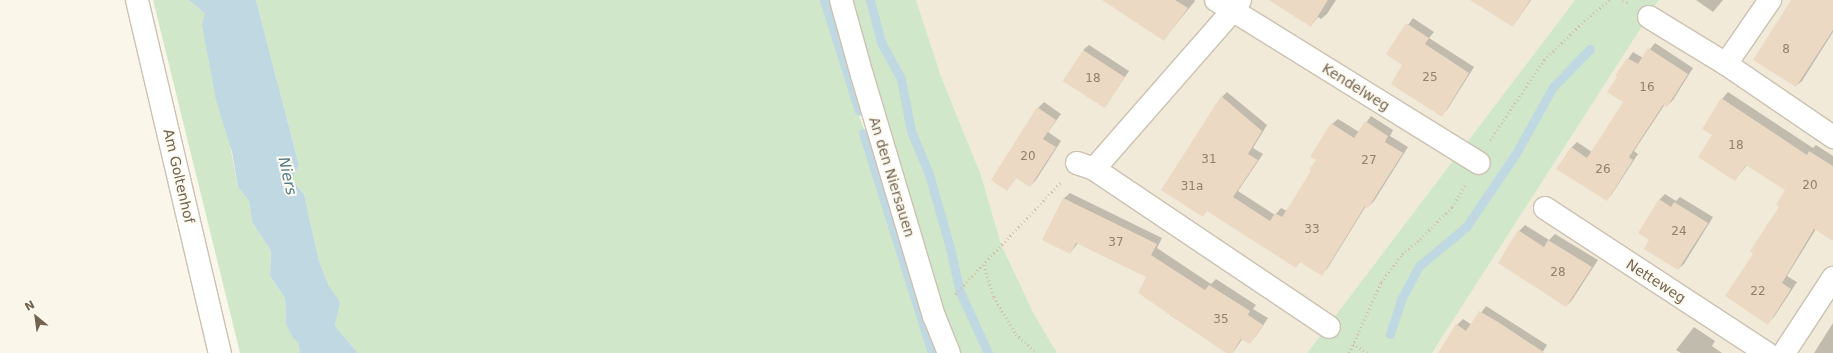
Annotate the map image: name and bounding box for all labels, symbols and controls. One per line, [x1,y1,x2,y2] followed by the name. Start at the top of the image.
[1782,43,1790,57] house number: 8
[1319,60,1393,114] street label: Kendelweg
[1422,71,1438,85] house number: 25
[1085,72,1101,86] house number: 18
[1639,81,1655,95] house number: 16
[866,115,918,239] street label: An den Niersauen
[160,127,198,225] street label: Am Goltenhof
[1728,139,1744,153] house number: 18
[1020,150,1036,164] house number: 20
[1201,153,1217,167] house number: 31
[1361,154,1377,168] house number: 27
[274,155,300,197] water label: Niers
[1595,163,1611,177] house number: 26
[1802,179,1818,193] house number: 20
[1181,180,1203,194] house number: 31a
[1304,223,1320,237] house number: 33
[1671,225,1687,239] house number: 24
[1108,236,1124,250] house number: 37
[1623,256,1689,306] street label: Netteweg
[1550,266,1566,280] house number: 28
[1750,285,1766,299] house number: 22
[16,297,56,337] north arrow
[23,298,37,314] text: N
[1213,313,1229,327] house number: 35

